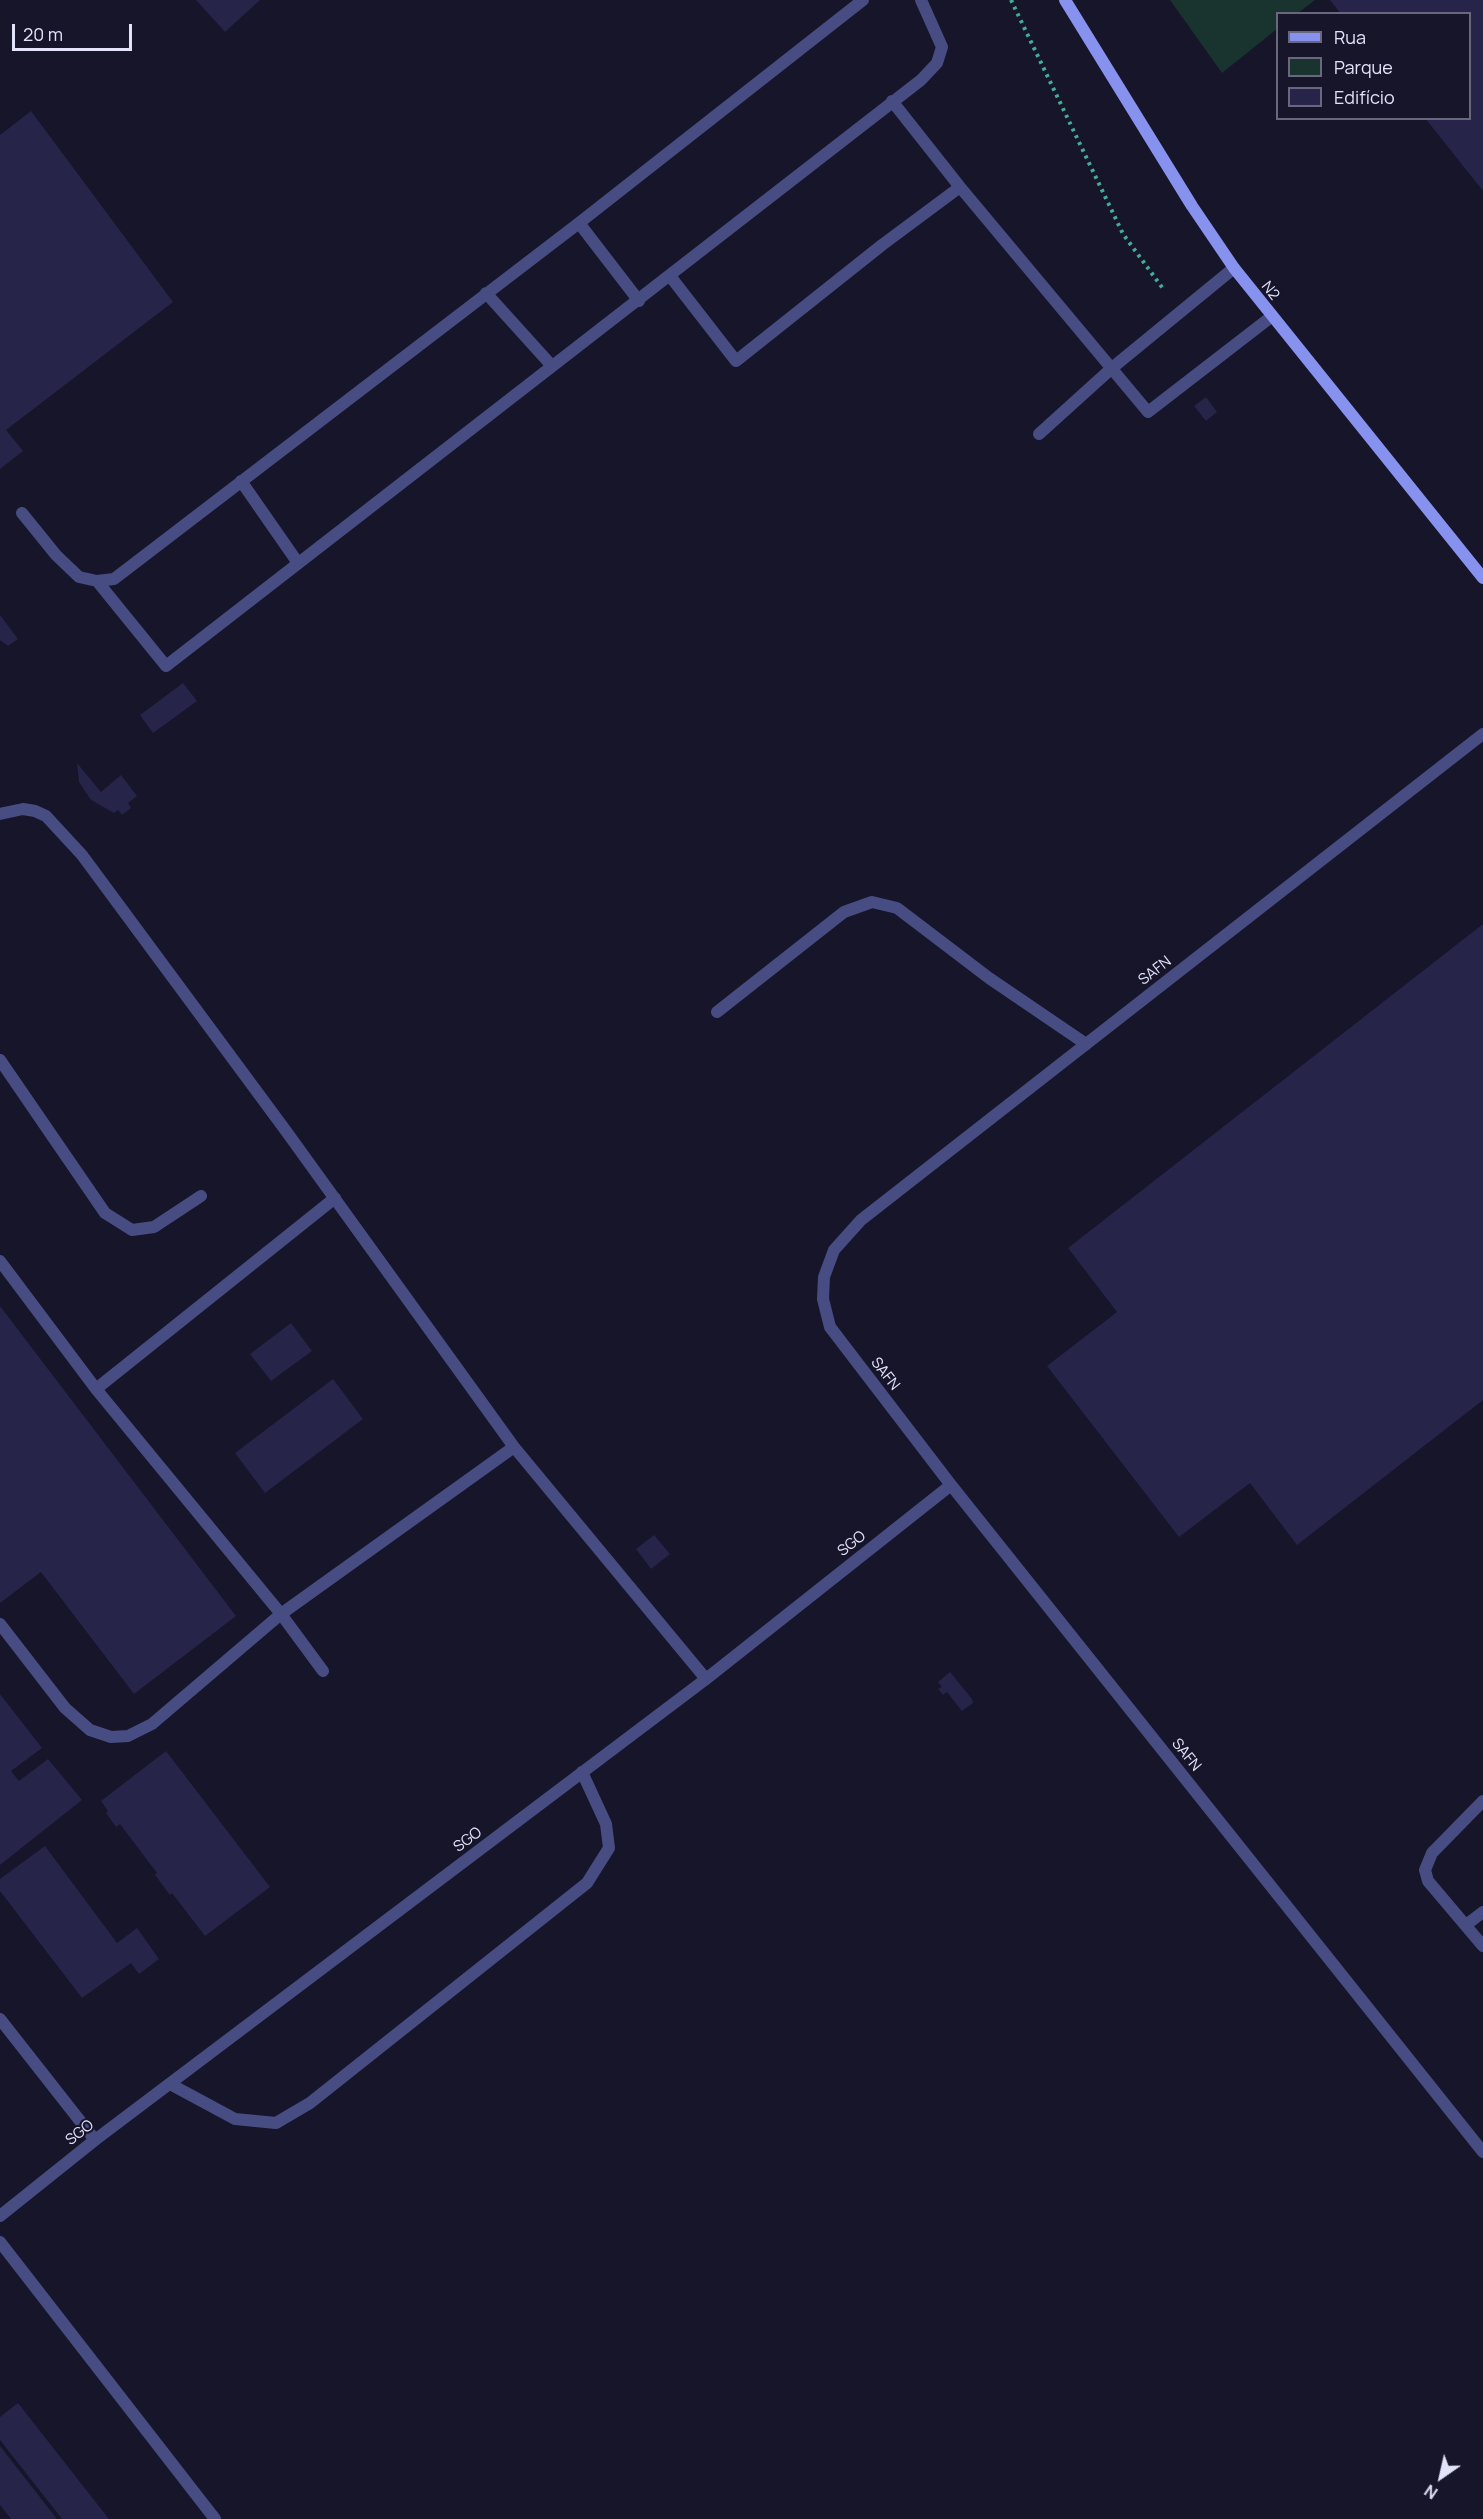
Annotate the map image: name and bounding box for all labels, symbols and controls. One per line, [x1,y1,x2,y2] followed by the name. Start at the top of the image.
[15,12,135,50] scale bar
[1276,12,1471,120] legend
[23,22,63,46] text: 20 m
[1334,25,1366,49] text: Rua
[1334,55,1393,79] text: Parque
[1334,85,1395,109] text: Edifício
[1257,278,1283,304] street label: N2
[1135,953,1175,989] street label: SAFN
[867,1354,903,1394] street label: SAFN
[834,1527,870,1561] street label: SGO
[1167,1735,1205,1775] street label: SAFN
[450,1824,486,1856] street label: SGO
[62,2116,98,2150] street label: SGO
[1411,2447,1471,2507] north arrow
[1420,2480,1442,2504] text: N

